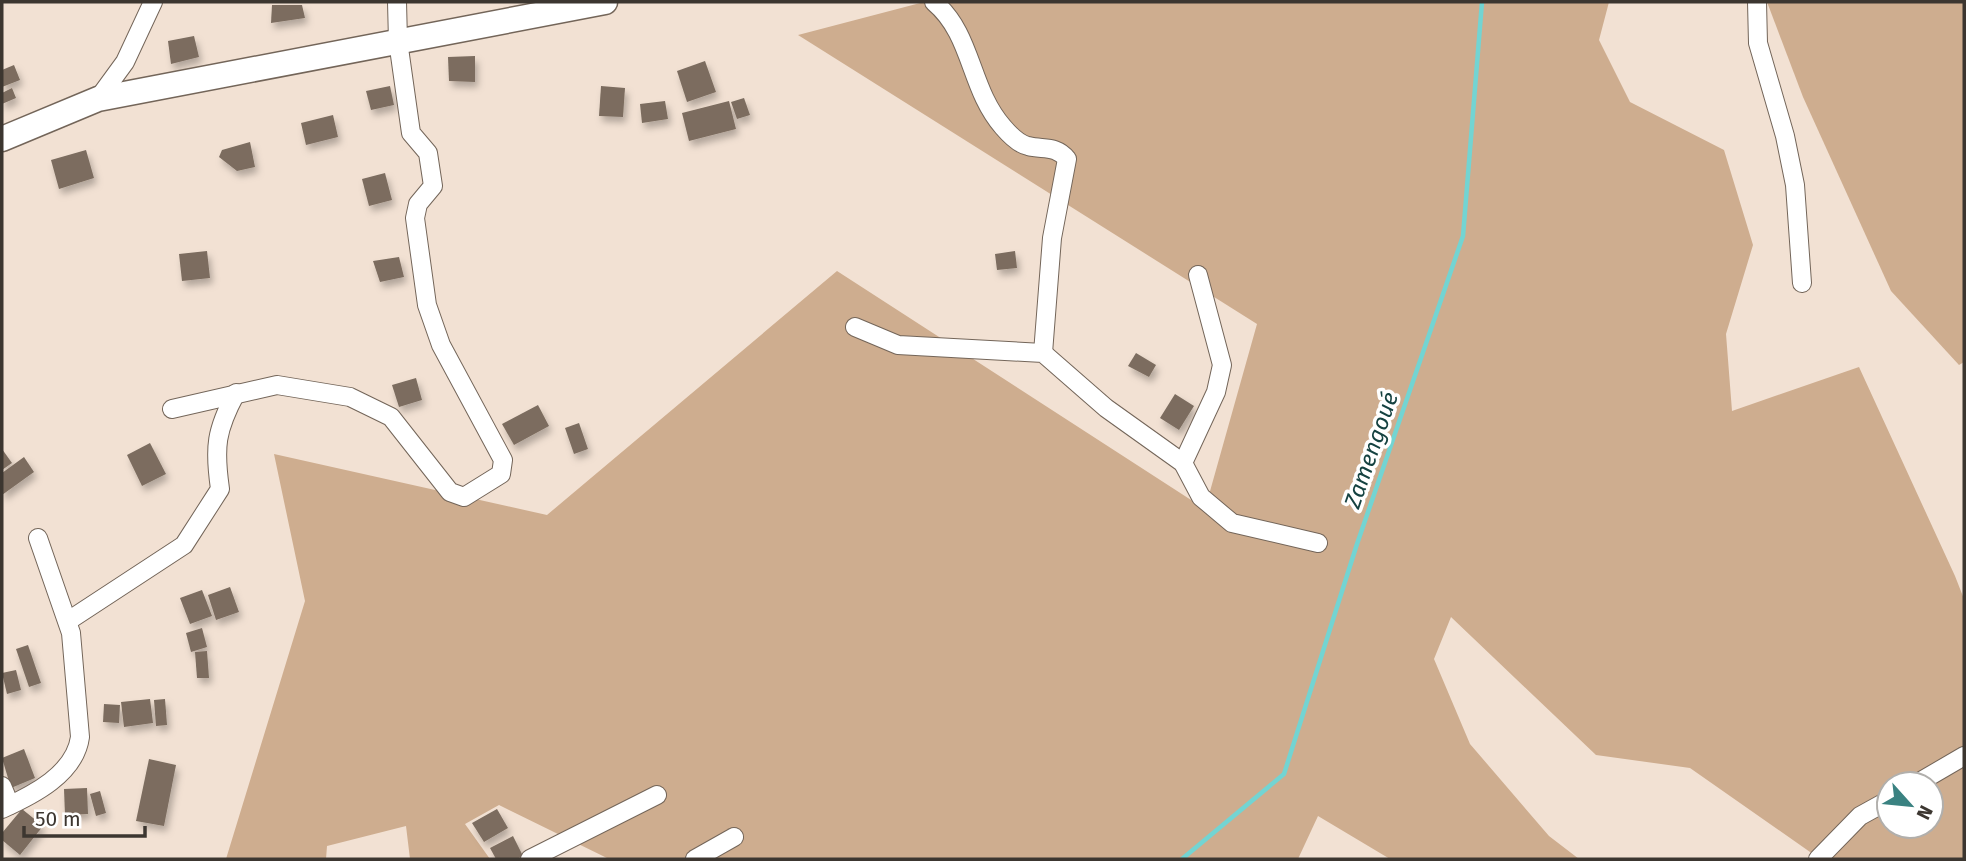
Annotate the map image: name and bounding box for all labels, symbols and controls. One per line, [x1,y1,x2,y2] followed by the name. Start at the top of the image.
[1338,388,1404,513] water label: Zamengoué
[1875,770,1945,840] north arrow
[24,794,145,838] scale bar
[1912,802,1938,823] text: N
[35,806,81,832] text: 50 m

